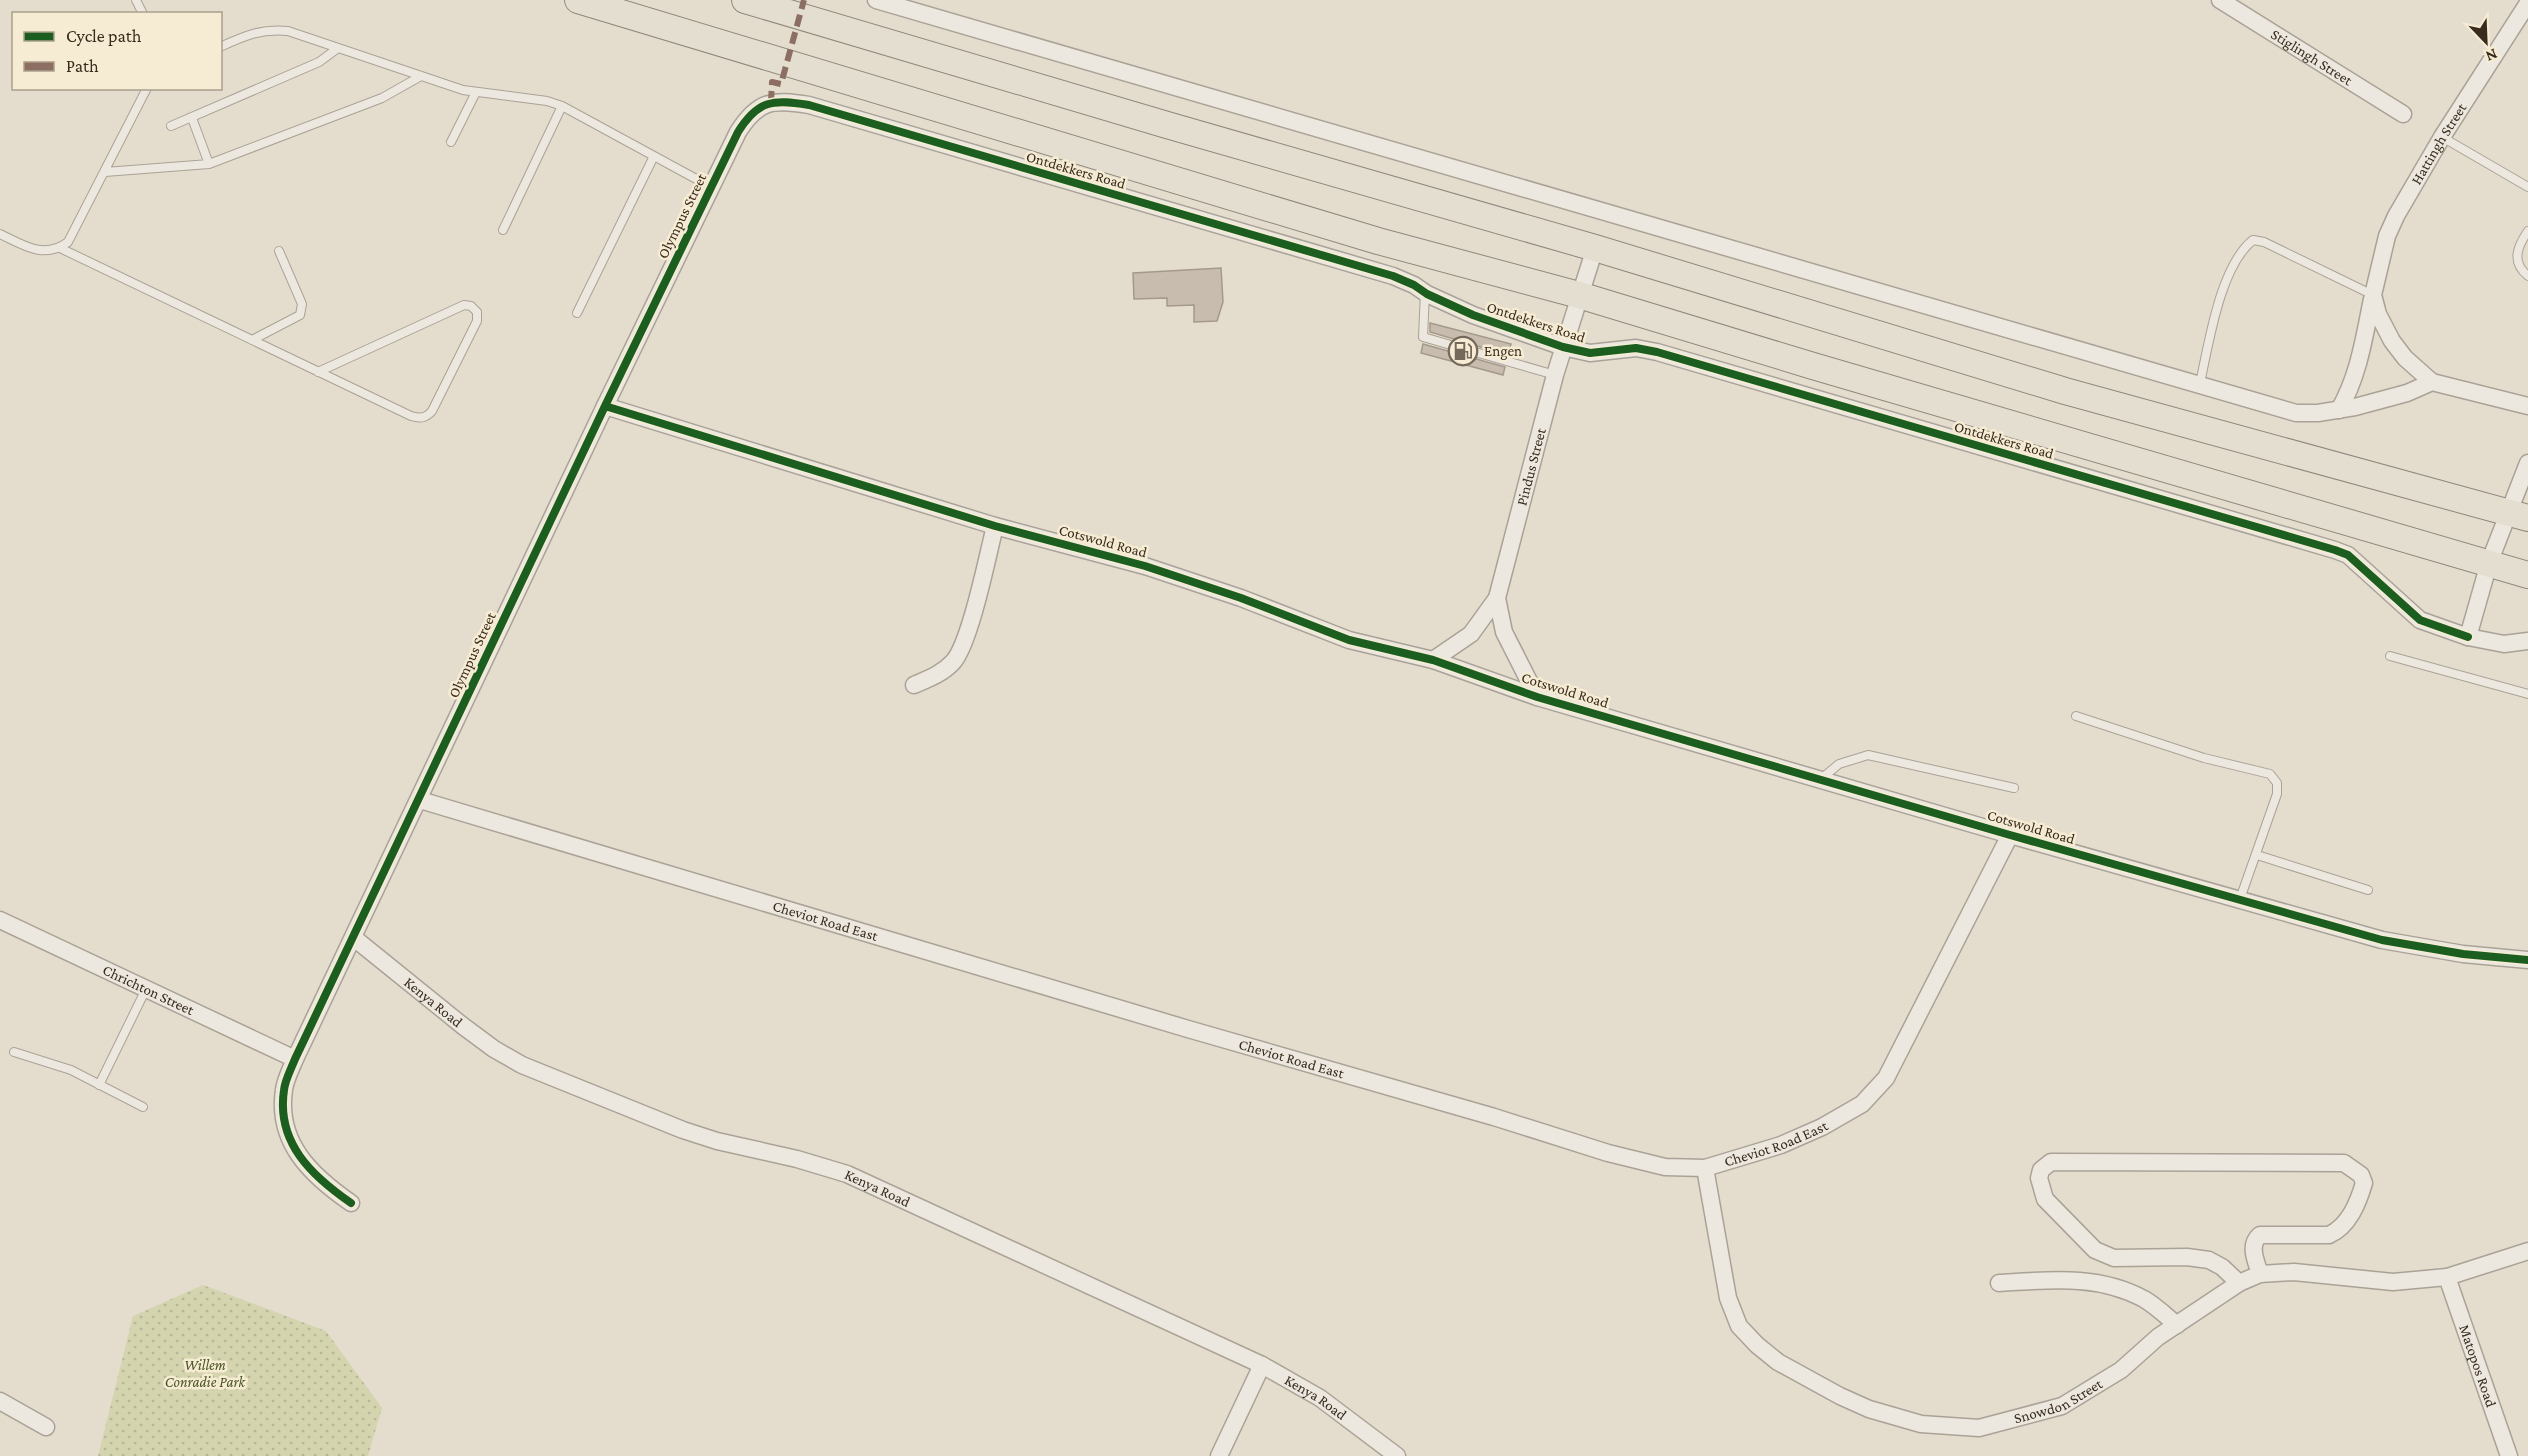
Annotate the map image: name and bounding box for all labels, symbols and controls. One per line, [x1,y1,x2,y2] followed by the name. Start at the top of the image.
[12,12,222,90] legend
[2456,12,2516,72] north arrow
[66,26,142,46] text: Cycle path
[2268,26,2356,89] street label: Stiglingh Street
[2483,45,2500,65] text: N
[66,56,99,76] text: Path
[2408,99,2470,187] street label: Hattingh Street
[1024,148,1128,192] street label: Ontdekkers Road
[655,170,711,262] street label: Olympus Street
[1485,299,1587,345] street label: Ontdekkers Road
[1447,335,1479,367] fuel station icon: Engen
[1484,343,1522,360] place label: Engen
[1952,418,2056,462] street label: Ontdekkers Road
[1513,425,1549,507] street label: Pindus Street
[1057,522,1149,560] street label: Cotswold Road
[445,609,500,701] street label: Olympus Street
[1520,669,1611,711] street label: Cotswold Road
[1985,807,2077,847] street label: Cotswold Road
[771,898,881,944] street label: Cheviot Road East
[100,962,197,1019] street label: Chrichton Street
[401,974,466,1030] street label: Kenya Road
[1237,1036,1347,1082] street label: Cheviot Road East
[1722,1117,1831,1170] street label: Cheviot Road East
[842,1166,913,1210] street label: Kenya Road
[2456,1322,2499,1409] street label: Matopos Road
[165,1357,247,1390] park label: Willem Conradie Park
[1282,1372,1350,1423] street label: Kenya Road
[2012,1375,2106,1426] street label: Snowdon Street

